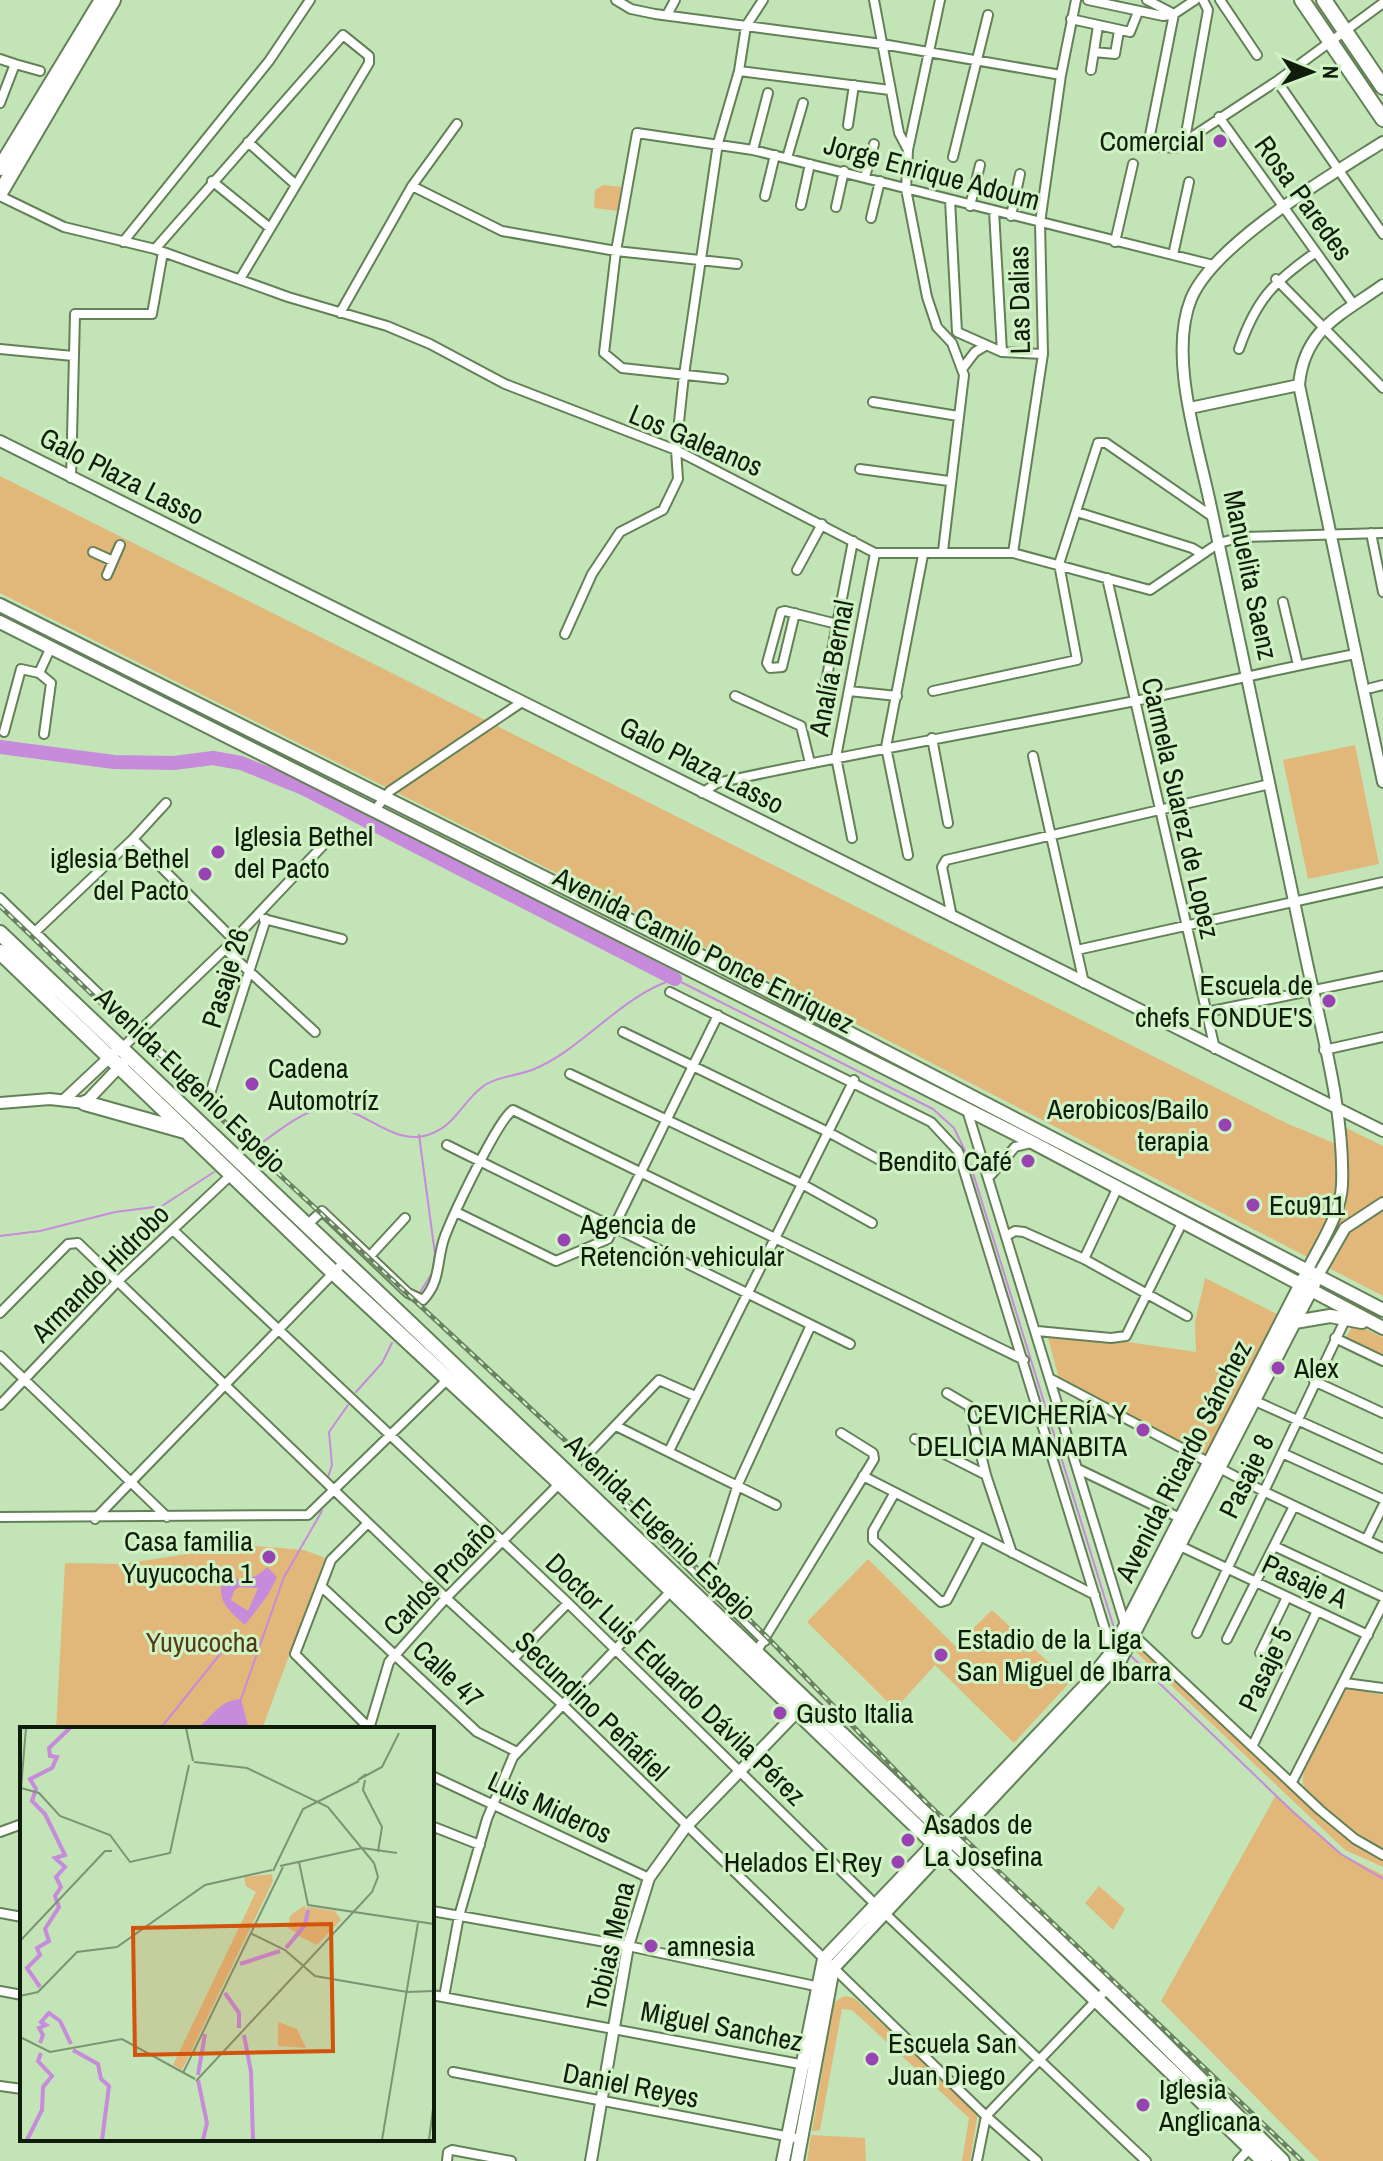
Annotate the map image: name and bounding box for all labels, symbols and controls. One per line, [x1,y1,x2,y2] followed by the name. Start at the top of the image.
[1271,32,1351,112] north arrow
[1316,66,1346,79] text: N
[1099,122,1204,160] place label: Comercial
[820,125,1044,219] street label: Jorge Enrique Adoum
[1246,128,1362,268] street label: Rosa Paredes
[1211,132,1229,150] marker: Comercial
[999,245,1039,355] street label: Las Dalias
[623,395,769,485] street label: Los Galeanos
[33,418,211,534] street label: Galo Plaza Lasso
[1215,487,1287,663] street label: Manuelita Saenz
[799,597,863,740] street label: Analía Bernal
[1132,674,1230,942] street label: Carmela Suarez de Lopez
[613,707,791,823] street label: Galo Plaza Lasso
[234,817,373,887] place label: Iglesia Bethel del Pacto
[50,839,189,909] place label: iglesia Bethel del Pacto
[209,843,227,861] marker: Iglesia Bethel del Pacto
[546,857,861,1042] street label: Avenida Camilo Ponce Enriquez
[196,865,214,883] marker: iglesia Bethel del Pacto
[192,924,258,1032] street label: Pasaje 26
[1135,966,1313,1036] place label: Escuela de chefs FONDUE'S
[86,978,295,1181] street label: Avenida Eugenio Espejo
[1320,992,1338,1010] marker: Escuela de chefs FONDUE'S
[267,1049,379,1119] place label: Cadena Automotríz
[243,1075,261,1093] marker: Cadena Automotríz
[1046,1090,1209,1160] place label: Aerobicos/Bailo terapia
[1216,1116,1234,1134] marker: Aerobicos/Bailo terapia
[878,1142,1012,1180] place label: Bendito Café
[1019,1152,1037,1170] marker: Bendito Café
[1269,1186,1345,1224] place label: Ecu911
[22,1195,178,1351] street label: Armando Hidrobo
[1244,1196,1262,1214] marker: Ecu911
[579,1205,785,1275] place label: Agencia de Retención vehicular
[555,1231,573,1249] marker: Agencia de Retención vehicular
[1105,1334,1260,1589] street label: Avenida Ricardo Sánchez
[1293,1349,1339,1387] place label: Alex
[1269,1359,1287,1377] marker: Alex
[917,1395,1128,1465] place label: CEVICHERÍA Y DELICIA MANABITA
[1134,1421,1152,1439] marker: CEVICHERÍA Y DELICIA MANABITA
[556,1425,765,1628] street label: Avenida Eugenio Espejo
[1209,1428,1283,1524] street label: Pasaje 8
[374,1512,504,1644] street label: Carlos Proaño
[122,1522,253,1592] place label: Casa familia Yuyucocha 1
[537,1544,815,1814] street label: Doctor Luis Eduardo Dávila Pérez
[1256,1545,1355,1618] street label: Pasaje A
[260,1548,278,1566] marker: Casa familia Yuyucocha 1
[957,1620,1172,1690] place label: Estadio de la Liga San Miguel de Ibarra
[1229,1620,1301,1718] street label: Pasaje 5
[146,1623,258,1661] park label: Yuyucocha
[507,1623,677,1789] street label: Secundino Peñafiel
[404,1631,492,1717] street label: Calle 47
[932,1646,950,1664] marker: Estadio de la Liga San Miguel de Ibarra
[796,1694,914,1732] place label: Gusto Italia
[771,1704,789,1722] marker: Gusto Italia
[20,1727,434,2141] inset map
[482,1762,618,1852] street label: Luis Mideros
[923,1805,1043,1875] place label: Asados de La Josefina
[899,1831,917,1849] marker: Asados de La Josefina
[724,1843,883,1881] place label: Helados El Rey
[889,1853,907,1871] marker: Helados El Rey
[577,1877,643,2014] street label: Tobias Mena
[667,1927,755,1965] place label: amnesia
[642,1937,660,1955] marker: amnesia
[638,1992,806,2060] street label: Miguel Sanchez
[888,2024,1017,2094] place label: Escuela San Juan Diego
[863,2050,881,2068] marker: Escuela San Juan Diego
[560,2053,702,2117] street label: Daniel Reyes
[1158,2070,1261,2140] place label: Iglesia Anglicana
[1134,2096,1152,2114] marker: Iglesia Anglicana

